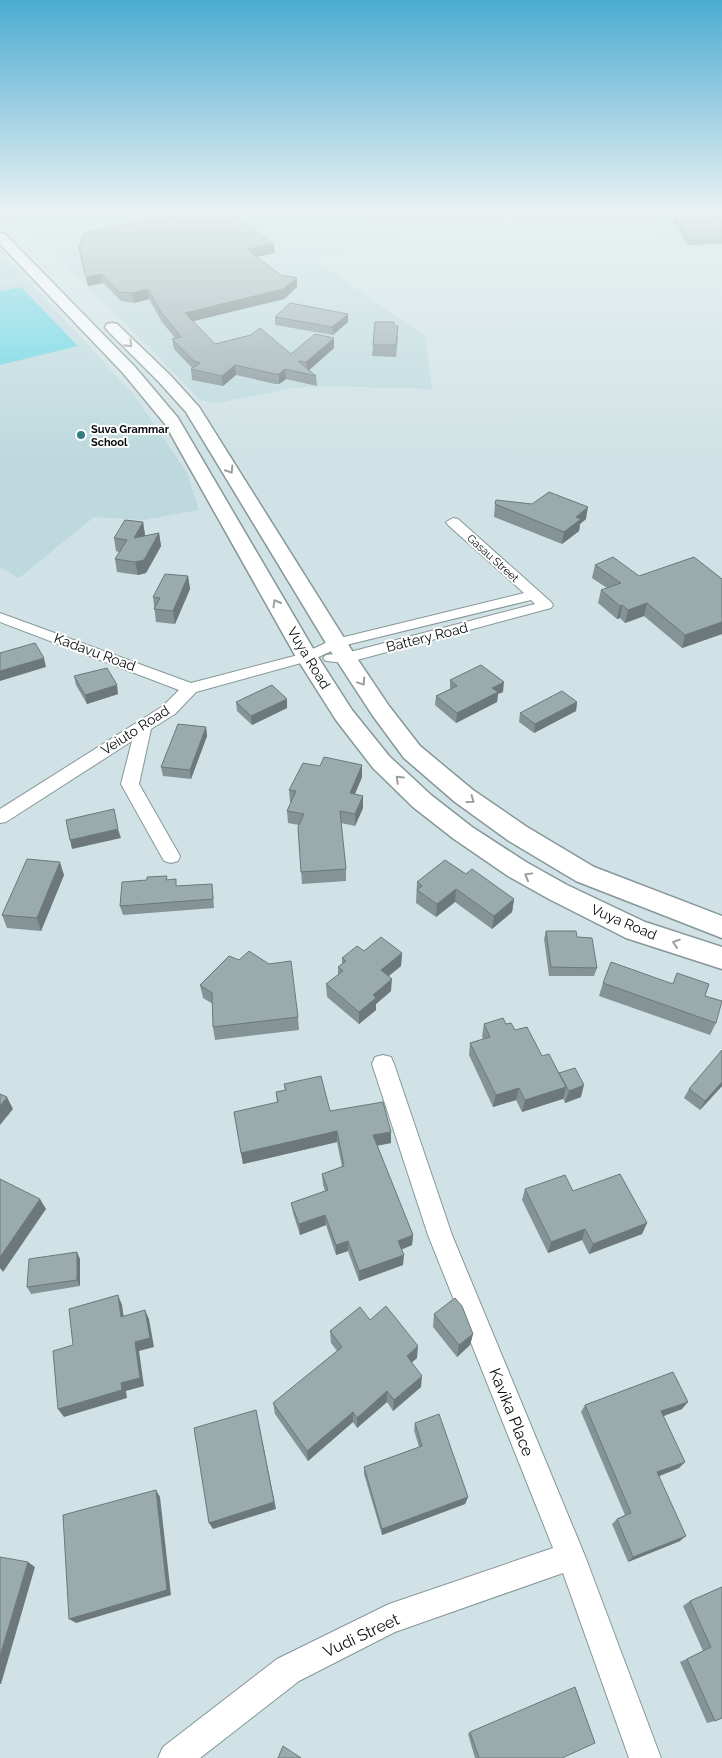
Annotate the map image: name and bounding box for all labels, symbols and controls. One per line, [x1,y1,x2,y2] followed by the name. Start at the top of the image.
[123,338,132,347] one-way arrow
[91,423,170,449] place label: Suva Grammar School
[75,429,87,441] marker: Suva Grammar School
[224,464,233,474] one-way arrow
[464,532,521,585] street label: Gasau Street
[272,599,282,608] one-way arrow
[384,619,470,655] street label: Battery Road
[284,624,334,692] street label: Vuya Road
[52,630,138,674] street label: Kadavu Road
[356,677,365,686] one-way arrow
[98,702,172,758] street label: Veiuto Road
[395,776,404,785] one-way arrow
[465,795,474,803] one-way arrow
[525,872,534,882] one-way arrow
[589,901,659,943] street label: Vuya Road
[672,939,680,949] one-way arrow
[485,1365,538,1459] street label: Kavika Place
[320,1609,403,1661] street label: Vudi Street

